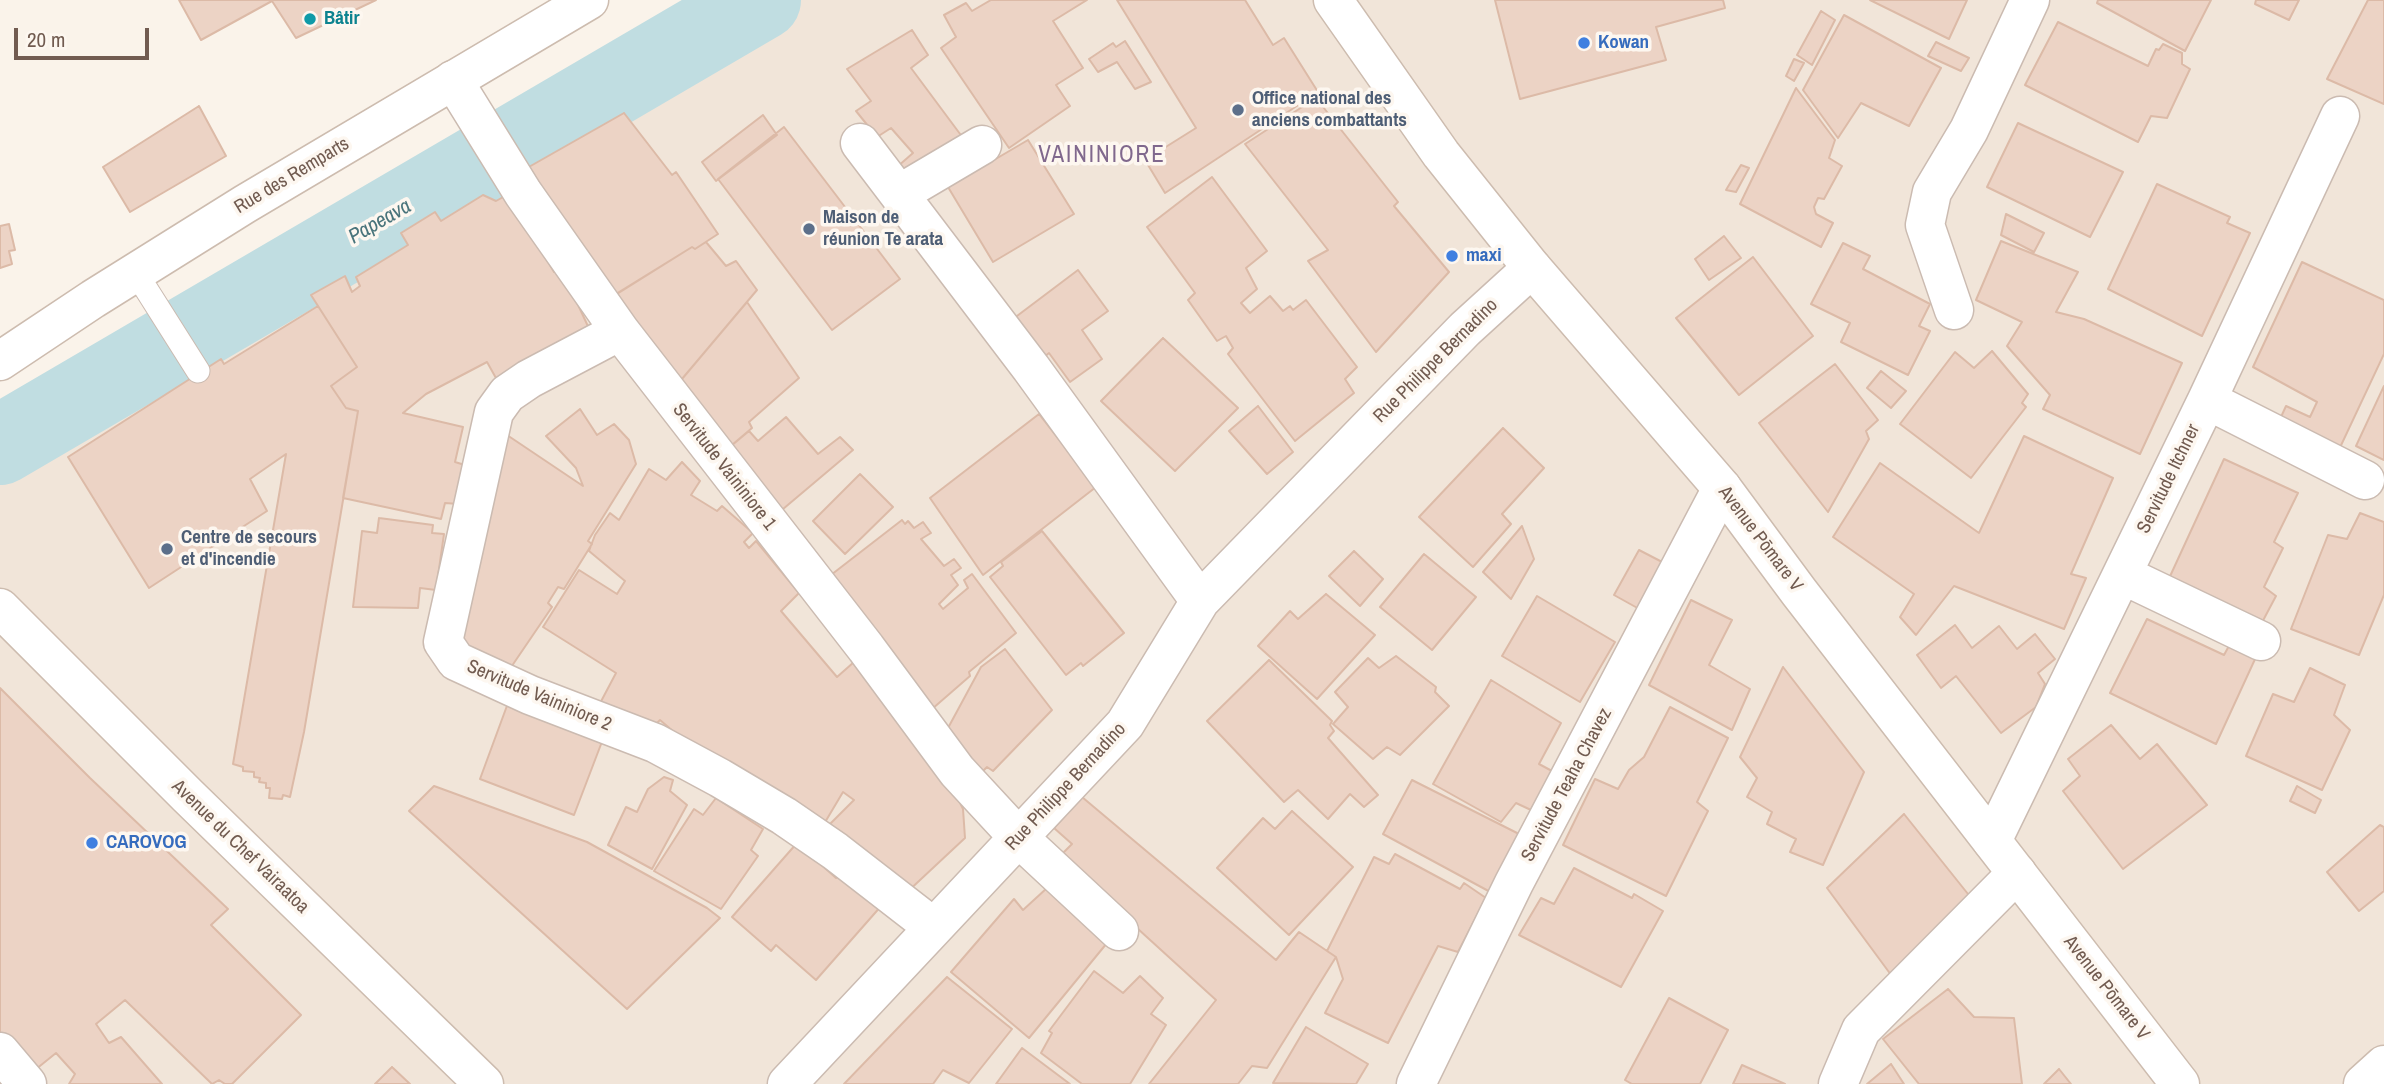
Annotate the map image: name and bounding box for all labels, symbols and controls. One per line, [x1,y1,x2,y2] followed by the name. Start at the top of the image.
[324,8,359,30] place label: Bâtir
[302,11,318,27] marker: Bâtir
[18,14,152,58] scale bar
[27,25,65,54] text: 20 m
[1598,32,1649,54] place label: Kowan
[1576,35,1592,51] marker: Kowan
[1252,88,1407,132] place label: Office national des anciens combattants
[1230,102,1246,118] marker: Office national des anciens combattants
[230,133,354,219] street label: Rue des Remparts
[1039,142,1165,170] district label: VAININIORE
[344,194,416,250] water label: Papeava
[823,207,943,251] place label: Maison de réunion Te arata
[801,221,817,237] marker: Maison de réunion Te arata
[1466,245,1502,267] place label: maxi
[1444,248,1460,264] marker: maxi
[1369,294,1503,428] street label: Rue Philippe Bernadino
[667,399,781,535] street label: Servitude Vaininiore 1
[2133,421,2205,537] street label: Servitude Itchner
[1713,482,1807,596] street label: Avenue Pōmare V
[181,527,317,571] place label: Centre de secours et d'incendie
[159,541,175,557] marker: Centre de secours et d'incendie
[463,655,615,737] street label: Servitude Vaininiore 2
[1517,704,1617,866] street label: Servitude Teaha Chavez
[1001,718,1131,856] street label: Rue Philippe Bernadino
[167,776,313,918] street label: Avenue du Chef Vairaatoa
[106,832,187,854] place label: CAROVOG
[84,835,100,851] marker: CAROVOG
[2058,931,2154,1045] street label: Avenue Pōmare V

